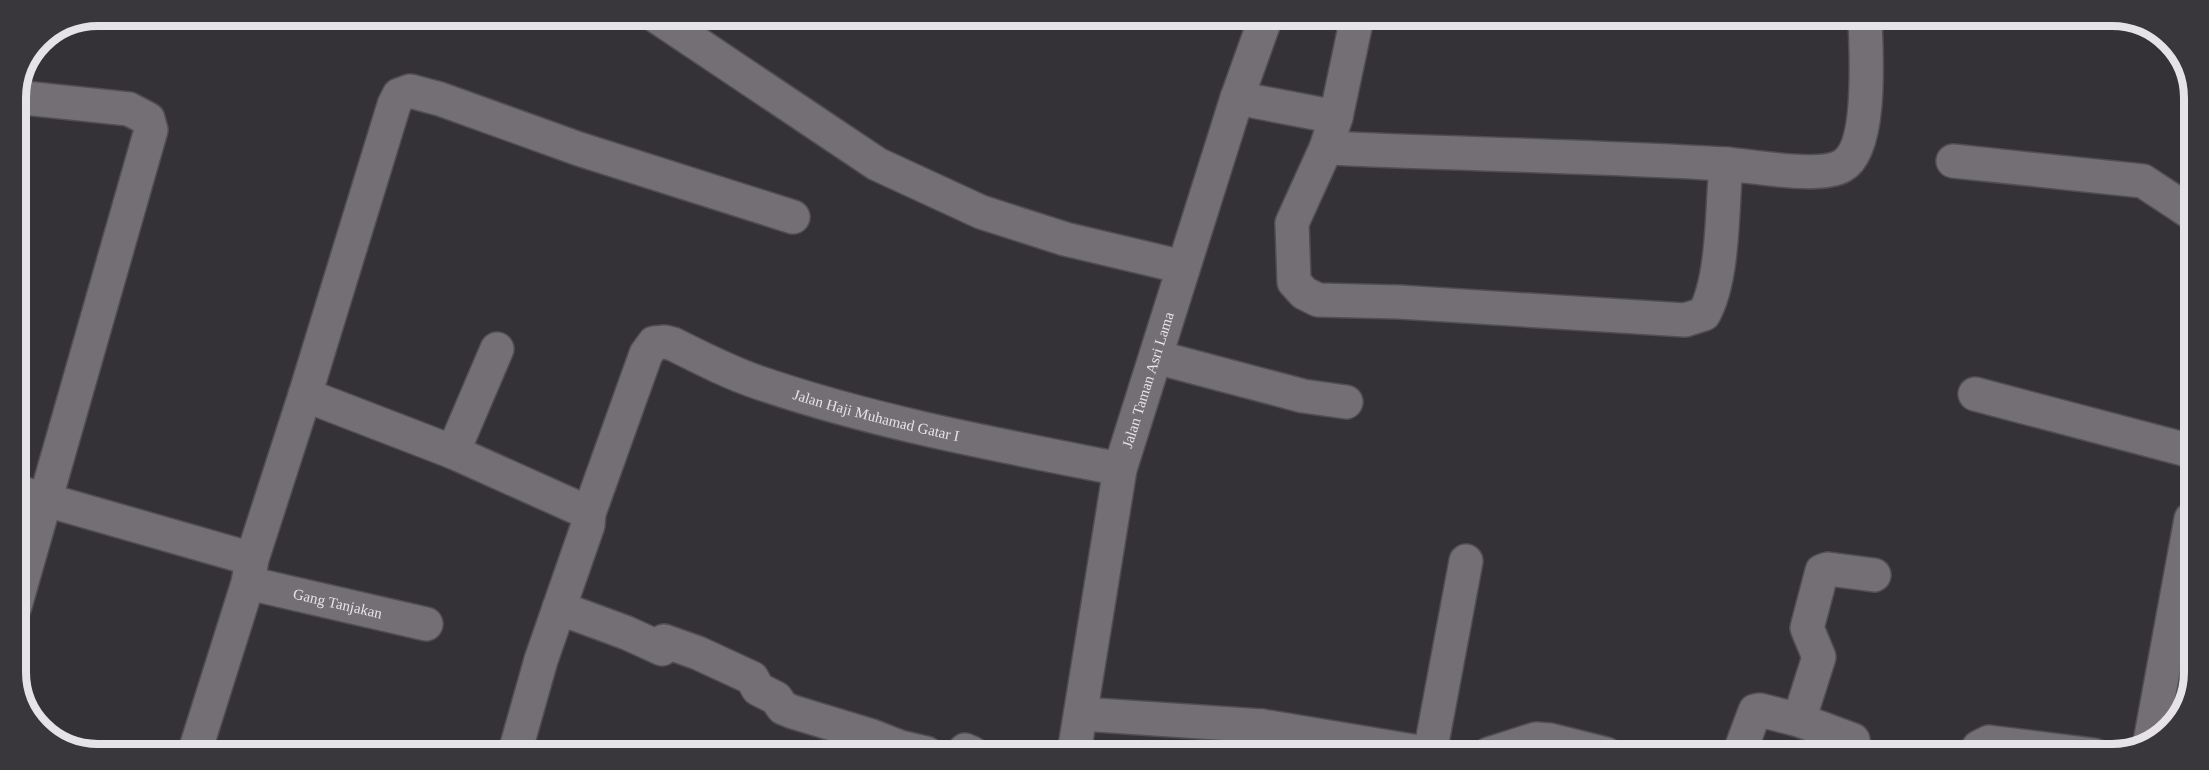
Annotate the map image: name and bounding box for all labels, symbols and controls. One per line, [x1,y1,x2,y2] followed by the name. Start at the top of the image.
[1119,310,1177,450] street label: Jalan Taman Asri Lama
[791,386,961,444] street label: Jalan Haji Muhamad Gatar I
[292,586,384,622] street label: Gang Tanjakan

